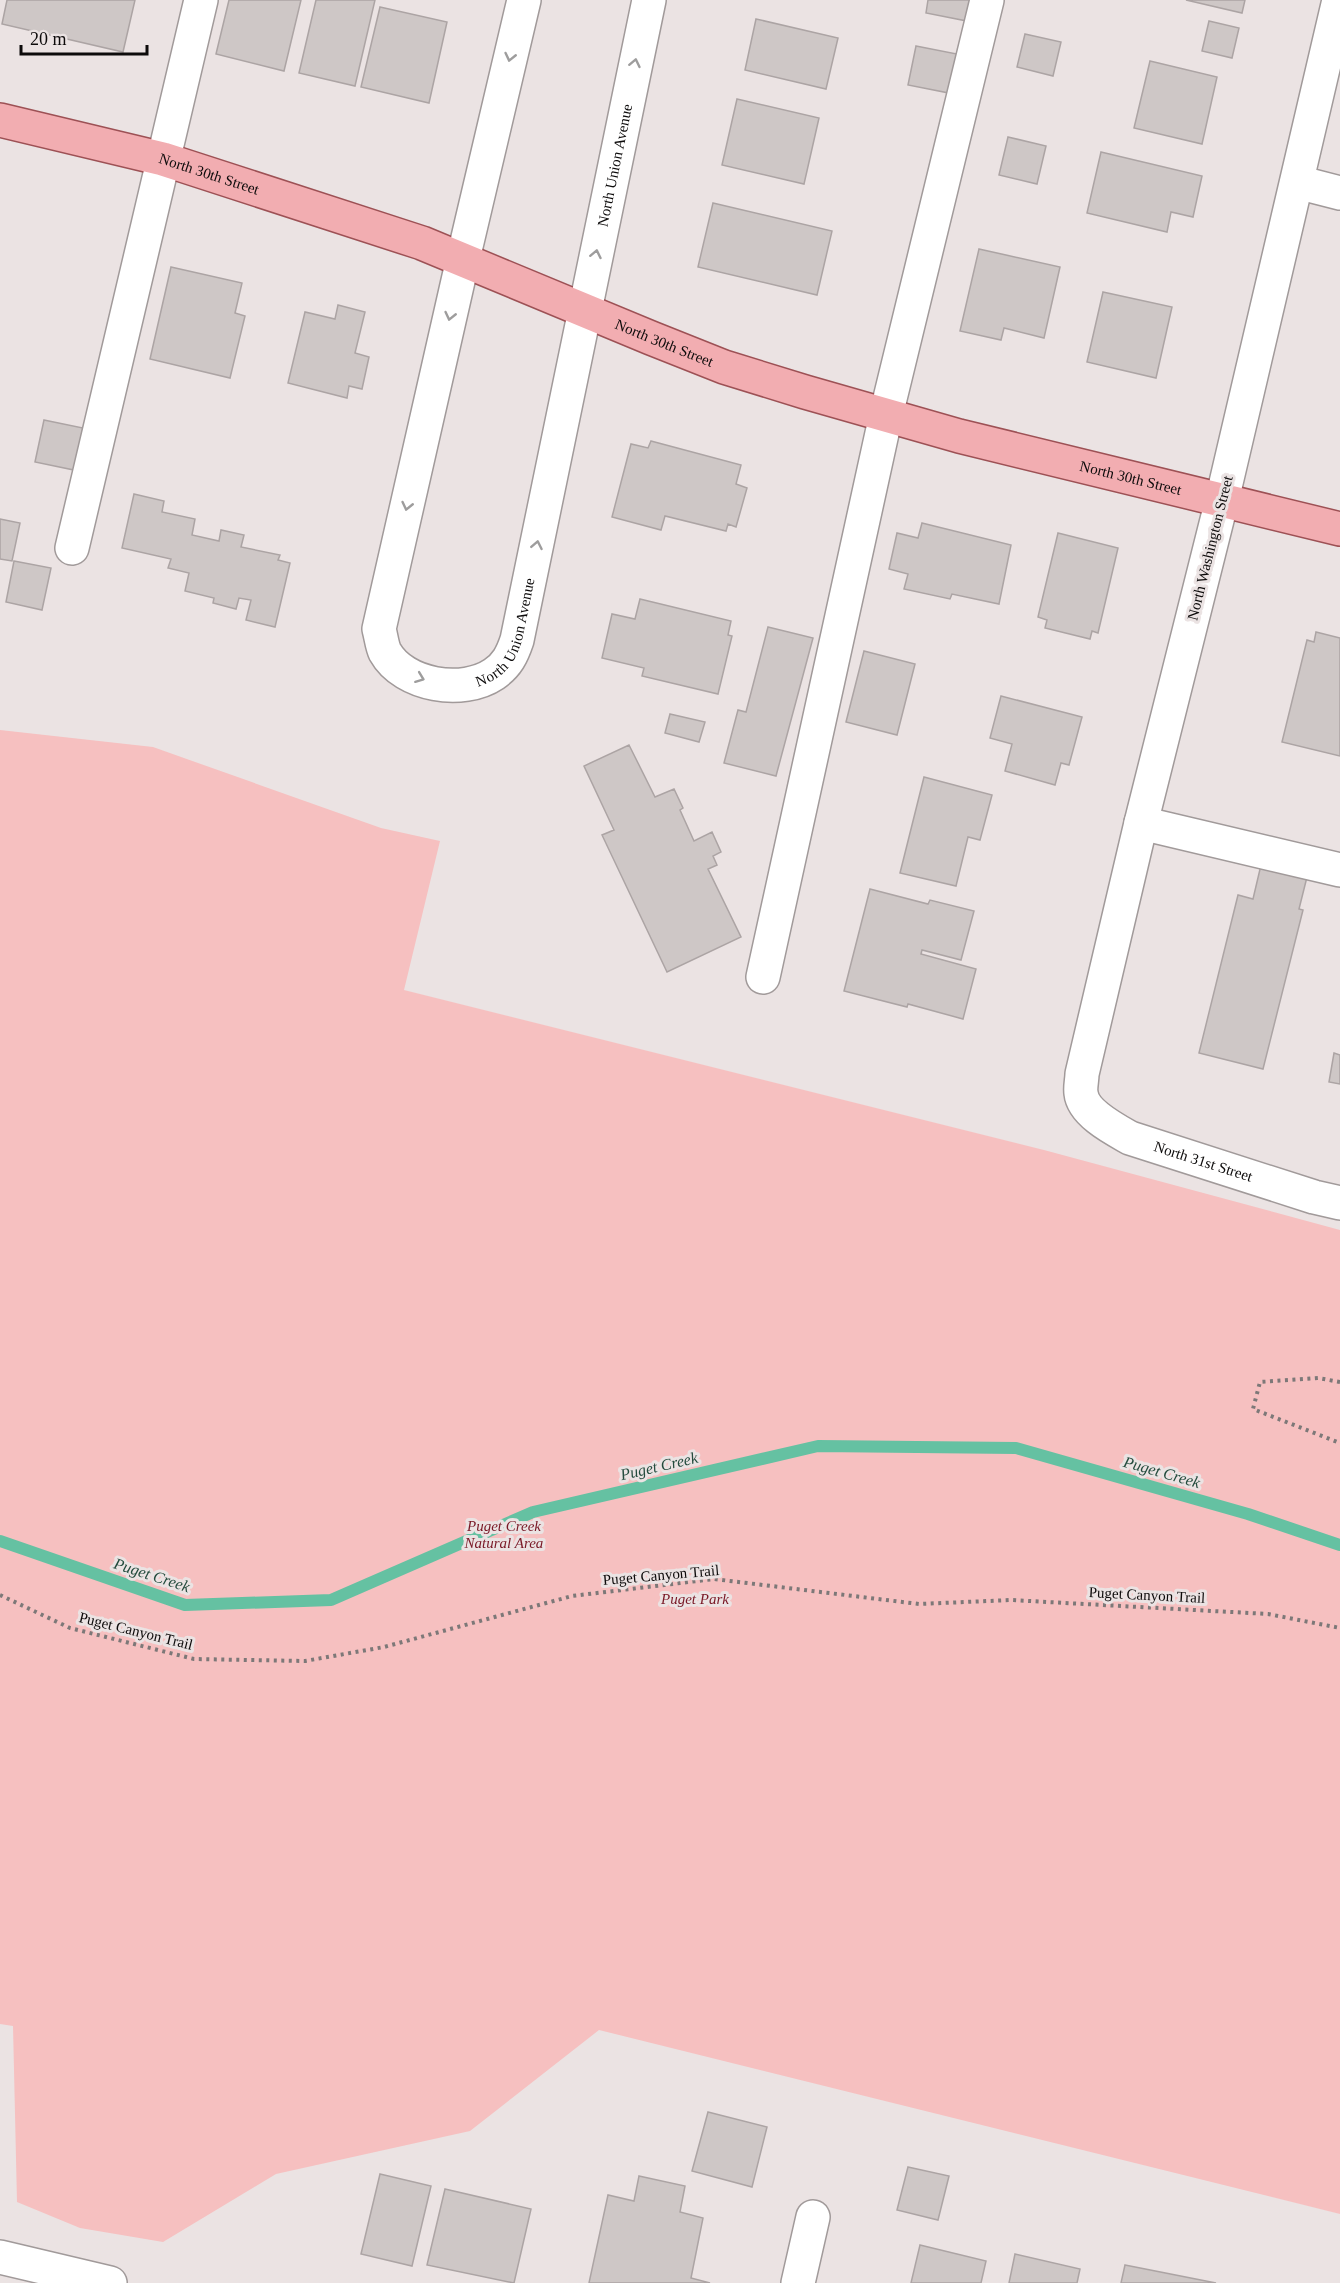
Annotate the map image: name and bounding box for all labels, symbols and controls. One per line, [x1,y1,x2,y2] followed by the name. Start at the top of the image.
[21,18,147,56] scale bar
[30,29,67,49] text: 20 m
[505,52,518,62] one-way arrow
[628,58,641,68] one-way arrow
[594,102,635,228] street label: North Union Avenue
[157,150,262,198] street label: North 30th Street
[588,249,601,259] one-way arrow
[444,311,457,321] one-way arrow
[613,316,716,370] street label: North 30th Street
[1078,458,1184,498] street label: North 30th Street
[1184,473,1236,622] street label: North Washington Street
[401,501,414,511] one-way arrow
[529,540,542,550] one-way arrow
[473,576,538,690] street label: North Union Avenue
[414,671,425,683] one-way arrow
[1152,1138,1255,1185] street label: North 31st Street
[618,1449,700,1484] water label: Puget Creek
[1120,1453,1203,1492] water label: Puget Creek
[464,1518,543,1551] park label: Puget Creek Natural Area
[111,1554,193,1597] water label: Puget Creek
[602,1562,720,1588] street label: Puget Canyon Trail
[1088,1584,1206,1606] street label: Puget Canyon Trail
[660,1591,729,1607] park label: Puget Park
[77,1609,195,1653] street label: Puget Canyon Trail

